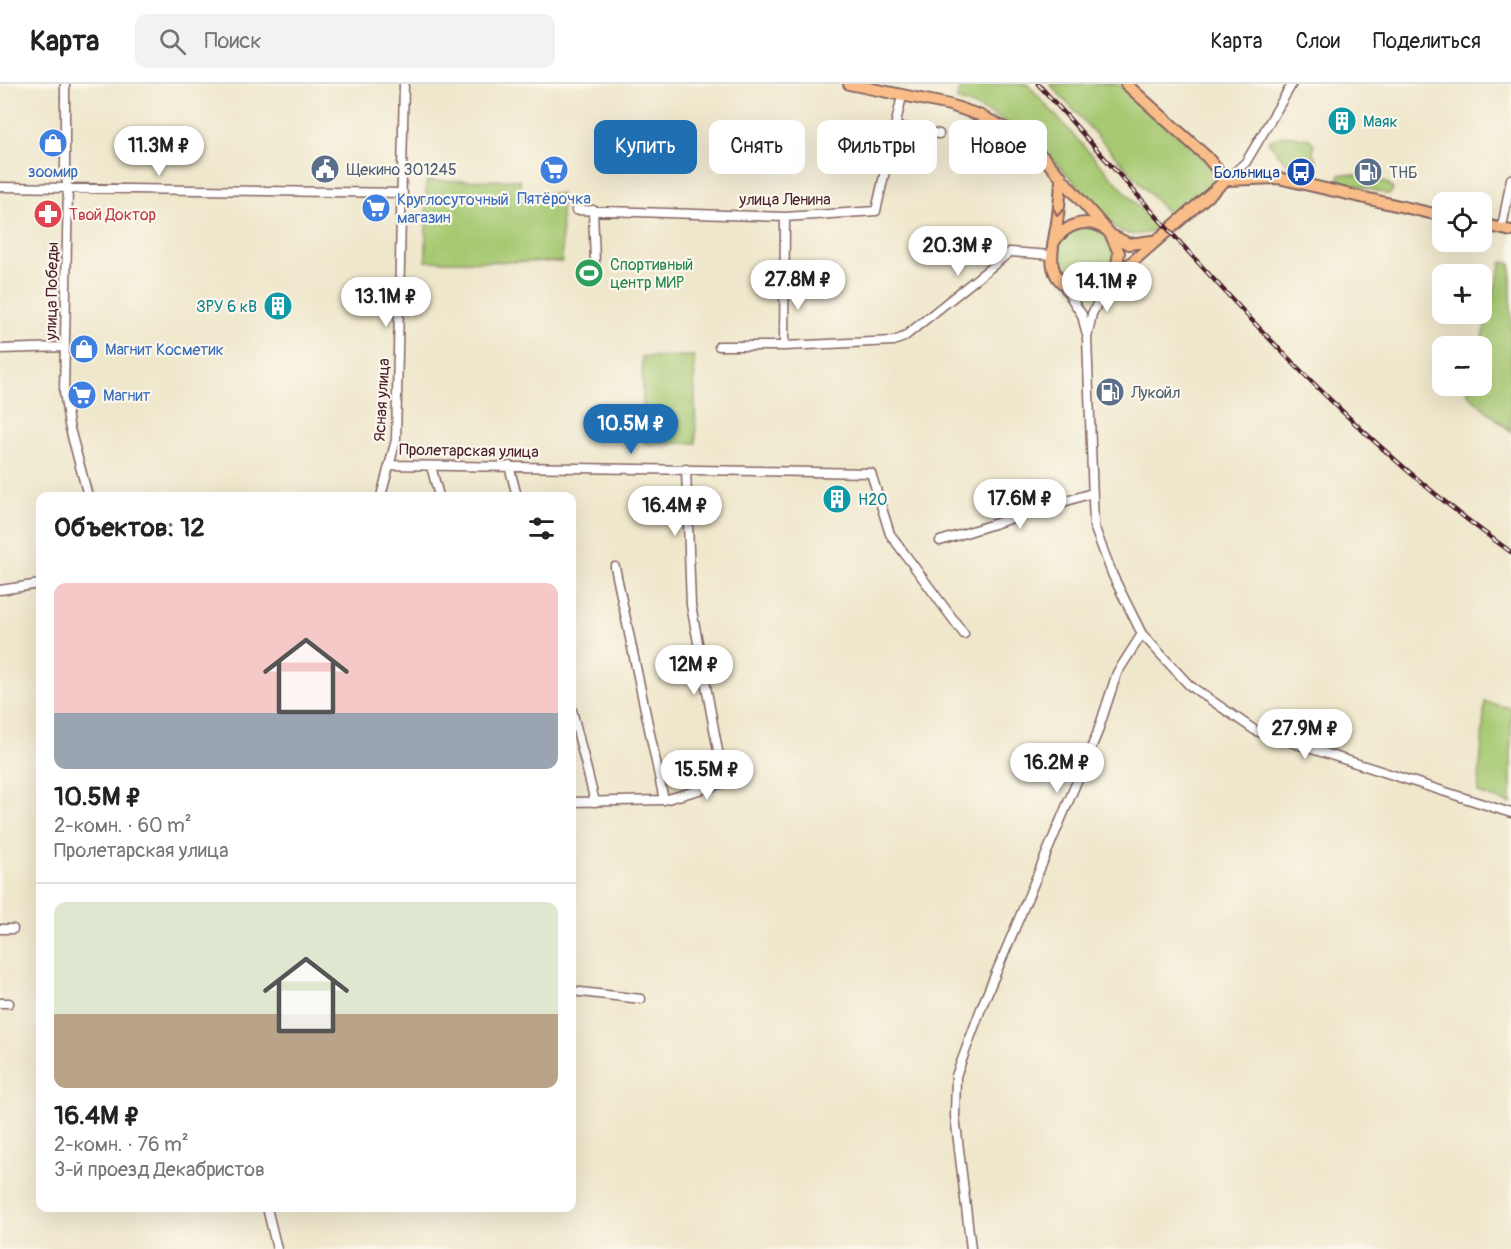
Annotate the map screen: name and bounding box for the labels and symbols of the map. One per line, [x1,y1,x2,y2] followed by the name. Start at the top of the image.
[1326,105,1358,137] building icon: Маяк
[1363,112,1398,132] place label: Маяк
[104,126,214,177] pin: 11.3M ₽
[37,127,69,159] shop icon: зоомир
[309,153,341,185] public building icon: Щекино 301245
[538,154,570,186] supermarket icon: Пятёрочка
[1285,156,1317,188] bus stop icon: Больница
[1352,156,1384,188] fuel station icon: ТНБ
[346,160,457,180] place label: Щекино 301245
[28,162,78,182] place label: зоомир
[1213,163,1280,183] place label: Больница
[1389,163,1418,183] place label: ТНБ
[517,189,591,209] place label: Пятёрочка
[397,190,509,228] place label: Круглосуточный магазин
[738,190,831,210] street label: улица Ленина
[360,192,392,224] supermarket icon: Круглосуточный магазин
[32,198,64,230] pharmacy icon: Твой Доктор
[69,205,156,225] place label: Твой Доктор
[1053,208,1065,217] one-way arrow
[903,226,1013,277] pin: 20.3M ₽
[41,242,63,341] street label: улица Победы
[610,255,693,293] place label: Спортивный центр МИР
[573,257,605,289] sports icon: Спортивный центр МИР
[743,260,853,311] pin: 27.8M ₽
[1052,262,1162,313] pin: 14.1M ₽
[331,277,441,328] pin: 13.1M ₽
[262,290,294,322] building icon: ЗРУ 6 кВ
[196,297,257,317] place label: ЗРУ 6 кВ
[68,333,100,365] shop icon: Магнит Косметик
[105,340,224,360] place label: Магнит Косметик
[370,358,394,442] street label: Ясная улица
[1094,376,1126,408] fuel station icon: Лукойл
[66,379,98,411] supermarket icon: Магнит
[1130,383,1180,403] place label: Лукойл
[103,386,151,406] place label: Магнит
[576,404,686,455] pin: 10.5M ₽
[399,440,539,462] street label: Пролетарская улица
[965,479,1075,530] pin: 17.6M ₽
[821,483,853,515] building icon: Н2О
[620,486,730,537] pin: 16.4M ₽
[858,490,887,510] place label: Н2О
[652,645,736,696] pin: 12M ₽
[1250,709,1360,760] pin: 27.9M ₽
[1002,743,1112,794] pin: 16.2M ₽
[652,750,762,801] pin: 15.5M ₽

